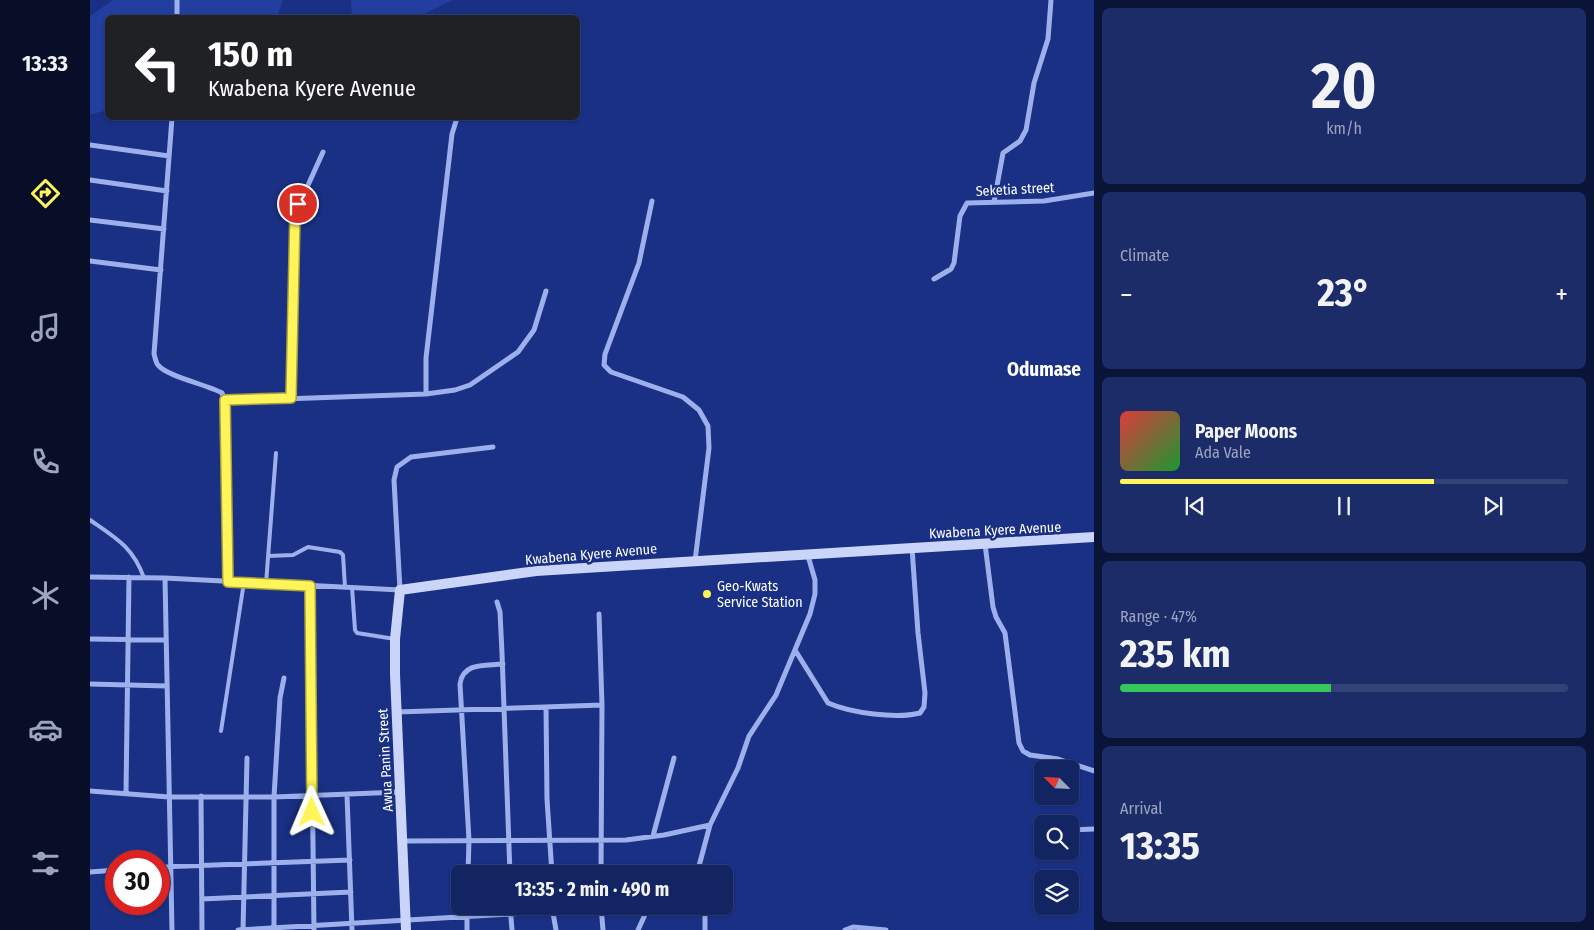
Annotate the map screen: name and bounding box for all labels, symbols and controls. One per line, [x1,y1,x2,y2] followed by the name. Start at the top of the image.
[208,33,293,75] text: 150 m
[125,35,190,100] icon: left
[1311,47,1377,125] text: 20
[22,50,68,77] text: 13:33
[208,75,416,102] text: Kwabena Kyere Avenue
[1326,119,1362,138] text: km/h
[28,176,63,211] icon: directions
[975,179,1055,200] street label: Seketia street
[277,183,319,225] pin
[284,190,312,218] icon: arrive
[1120,246,1169,265] text: Climate
[1317,270,1371,316] text: 23°
[1120,278,1133,311] text: −
[1555,278,1568,311] text: +
[28,310,63,345] icon: music
[1007,358,1081,381] district label: Odumase
[1195,420,1297,443] text: Paper Moons
[1195,443,1251,462] text: Ada Vale
[28,444,63,479] icon: phone
[1181,492,1209,520] icon: previous
[1330,492,1358,520] icon: pause
[1479,492,1507,520] icon: next
[929,519,1062,542] street label: Kwabena Kyere Avenue
[524,540,658,569] street label: Kwabena Kyere Avenue
[28,578,63,613] icon: climate
[717,578,803,611] place label: Geo-Kwats Service Station
[701,588,713,600] marker: Geo-Kwats Service Station
[1120,607,1197,626] text: Range · 47%
[1120,631,1230,677] text: 235 km
[374,707,397,812] street label: Awua Panin Street
[28,712,63,747] icon: car
[1034,760,1079,805] north arrow
[1034,760,1079,915] map controls
[285,785,337,837] position arrow
[1120,799,1162,818] text: Arrival
[1034,815,1079,860] button: search
[1120,823,1200,869] text: 13:35
[28,846,63,881] icon: filters
[105,850,170,915] speed limit sign: 30
[1034,870,1079,915] button: layers
[515,878,669,901] text: 13:35 · 2 min · 490 m

